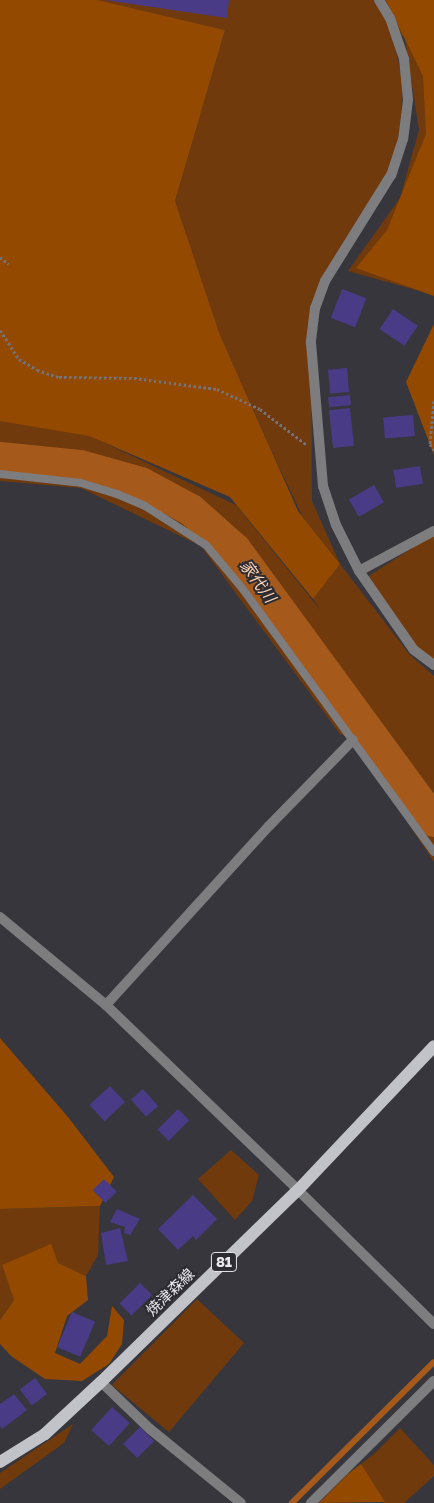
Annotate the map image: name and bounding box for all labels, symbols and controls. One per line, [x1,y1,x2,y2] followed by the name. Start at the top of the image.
[236,556,280,606] water label: 家代川
[210,1250,238,1274] road number: 81
[142,1265,198,1319] street label: 焼津森線

